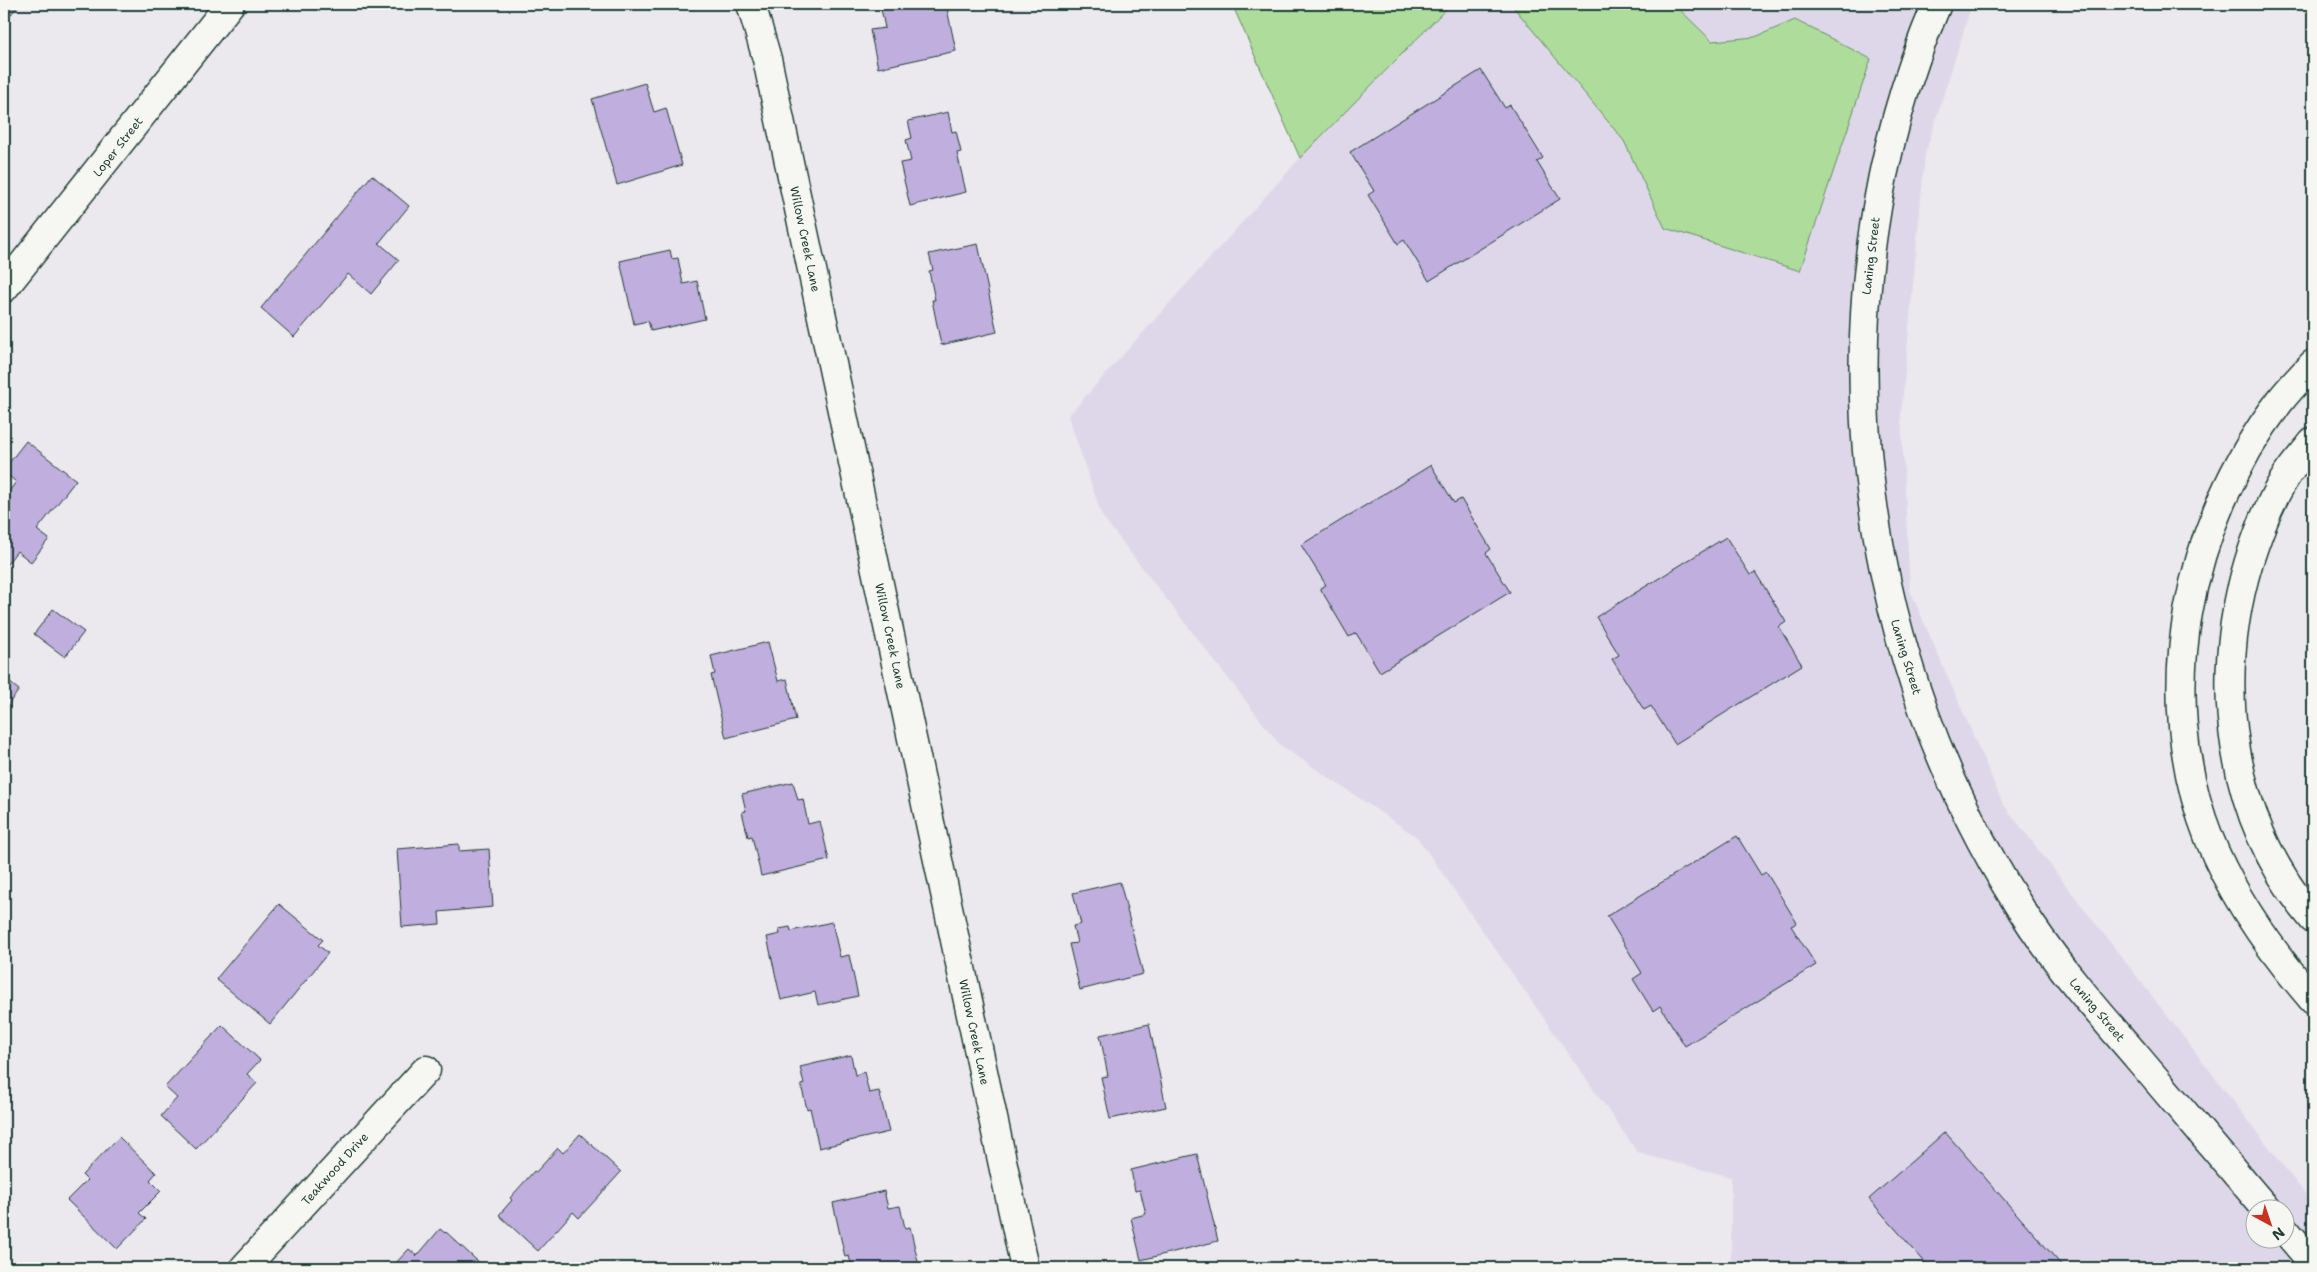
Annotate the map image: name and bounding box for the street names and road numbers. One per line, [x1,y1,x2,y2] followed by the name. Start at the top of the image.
[90,114,146,180] street label: Loper Street
[786,185,824,294] street label: Willow Creek Lane
[1858,216,1884,296] street label: Laning Street
[871,582,909,691] street label: Willow Creek Lane
[1887,617,1925,697] street label: Laning Street
[2066,975,2128,1045] street label: Laning Street
[955,978,993,1087] street label: Willow Creek Lane
[298,1129,372,1209] street label: Teakwood Drive

